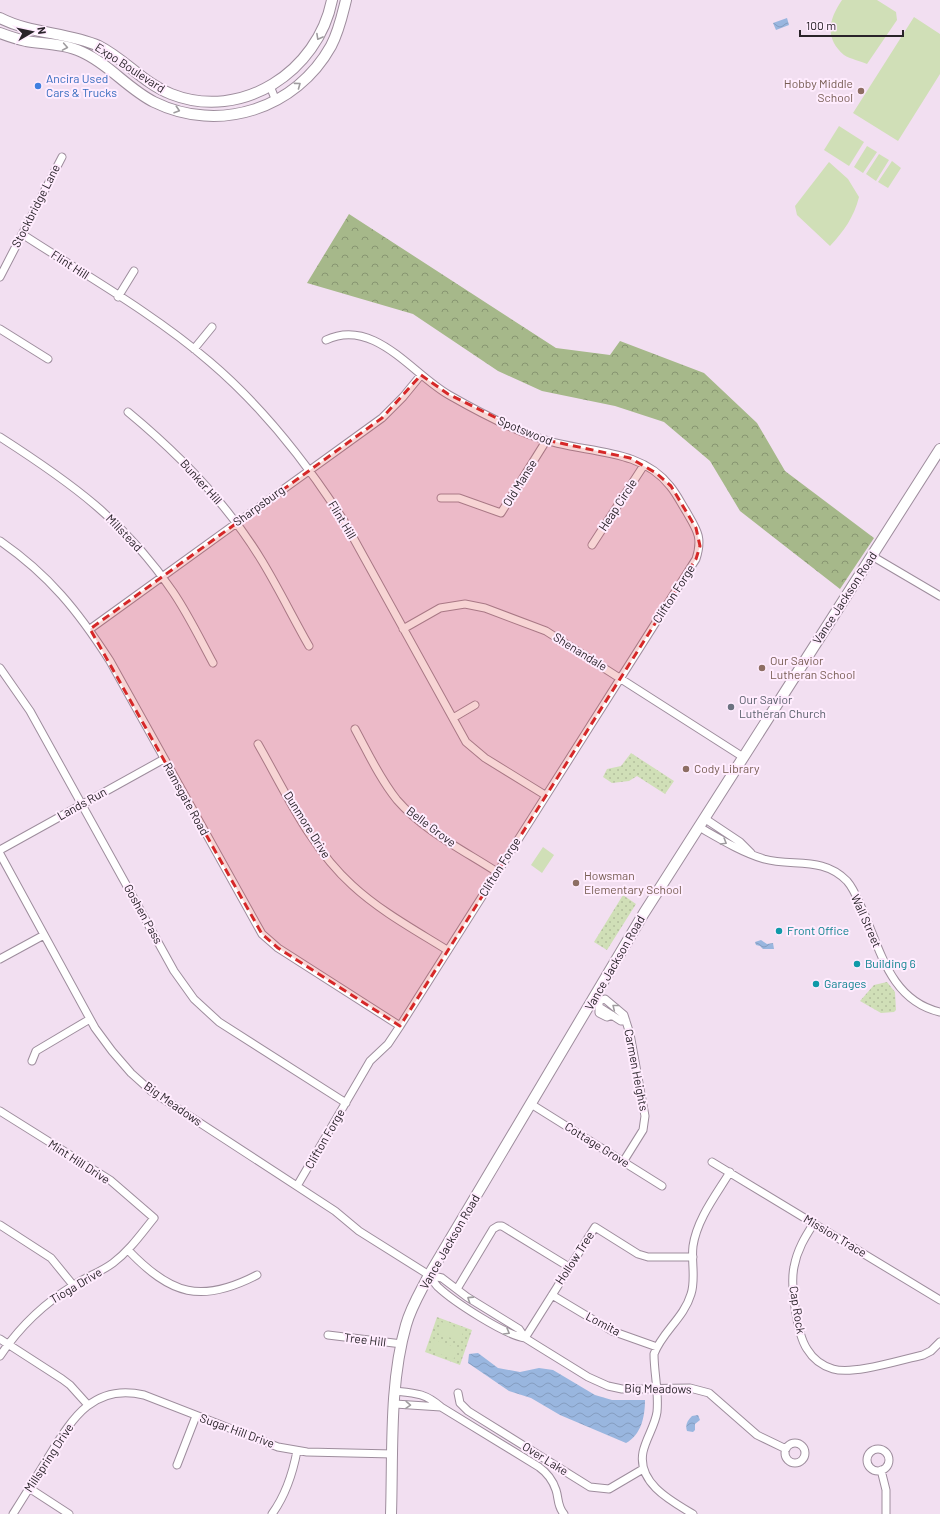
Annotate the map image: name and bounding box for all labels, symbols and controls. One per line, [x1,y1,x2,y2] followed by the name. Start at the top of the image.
[12,12,52,52] north arrow
[800,12,903,38] scale bar
[806,18,836,32] text: 100 m
[35,26,49,35] text: N
[316,32,324,40] one-way arrow
[93,39,168,95] street label: Expo Boulevard
[62,42,68,51] one-way arrow
[46,71,117,99] place label: Ancira Used Cars & Trucks
[784,76,853,104] place label: Hobby Middle School
[33,81,43,91] marker: Ancira Used Cars & Trucks
[294,83,301,90] one-way arrow
[856,86,866,96] marker: Hobby Middle School
[173,105,180,114] one-way arrow
[8,162,62,249] street label: Stockbridge Lane
[49,247,92,282] street label: Flint Hill
[496,413,555,447] street label: Spotswood
[178,456,226,507] street label: Bunker Hill
[499,456,539,508] street label: Old Manse
[595,476,639,533] street label: Heap Circle
[230,482,287,528] street label: Sharpsburg
[326,498,360,541] street label: Flint Hill
[104,511,146,554] street label: Millstead
[809,549,879,646] street label: Vance Jackson Road
[649,562,697,625] street label: Clifton Forge
[551,629,610,673] street label: Shenandale
[770,653,855,681] place label: Our Savior Lutheran School
[757,663,767,673] marker: Our Savior Lutheran School
[739,692,826,720] place label: Our Savior Lutheran Church
[726,702,736,712] marker: Our Savior Lutheran Church
[161,760,213,837] street label: Ramsgate Road
[694,761,760,775] place label: Cody Library
[681,764,691,774] marker: Cody Library
[54,784,109,822] street label: Lands Run
[282,788,334,861] street label: Dunmore Drive
[404,803,459,849] street label: Belle Grove
[475,834,523,899] street label: Clifton Forge
[720,837,727,844] one-way arrow
[584,868,682,896] place label: Howsman Elementary School
[571,878,581,888] marker: Howsman Elementary School
[122,881,166,946] street label: Goshen Pass
[849,892,885,949] street label: Wall Street
[581,913,647,1012] street label: Vance Jackson Road
[787,923,849,937] place label: Front Office
[774,926,784,936] marker: Front Office
[865,956,916,970] place label: Building 6
[852,959,862,969] marker: Building 6
[824,976,867,990] place label: Garages
[811,979,821,989] marker: Garages
[613,1004,620,1011] one-way arrow
[622,1028,652,1112] street label: Carmen Heights
[142,1078,205,1128] street label: Big Meadows
[301,1106,347,1171] street label: Clifton Forge
[563,1119,632,1170] street label: Cottage Grove
[46,1136,113,1186] street label: Mint Hill Drive
[416,1192,482,1291] street label: Vance Jackson Road
[802,1211,869,1259] street label: Mission Trace
[552,1228,597,1287] street label: Hollow Tree
[47,1264,104,1306] street label: Tioga Drive
[787,1285,809,1335] street label: Cap Rock
[468,1297,475,1304] one-way arrow
[584,1308,623,1338] street label: Lomita
[503,1327,510,1334] one-way arrow
[343,1329,387,1349] street label: Tree Hill
[624,1380,692,1396] street label: Big Meadows
[405,1401,411,1409] one-way arrow
[198,1410,277,1450] street label: Sugar Hill Drive
[21,1421,76,1494] street label: Millspring Drive
[520,1439,571,1478] street label: Over Lake

